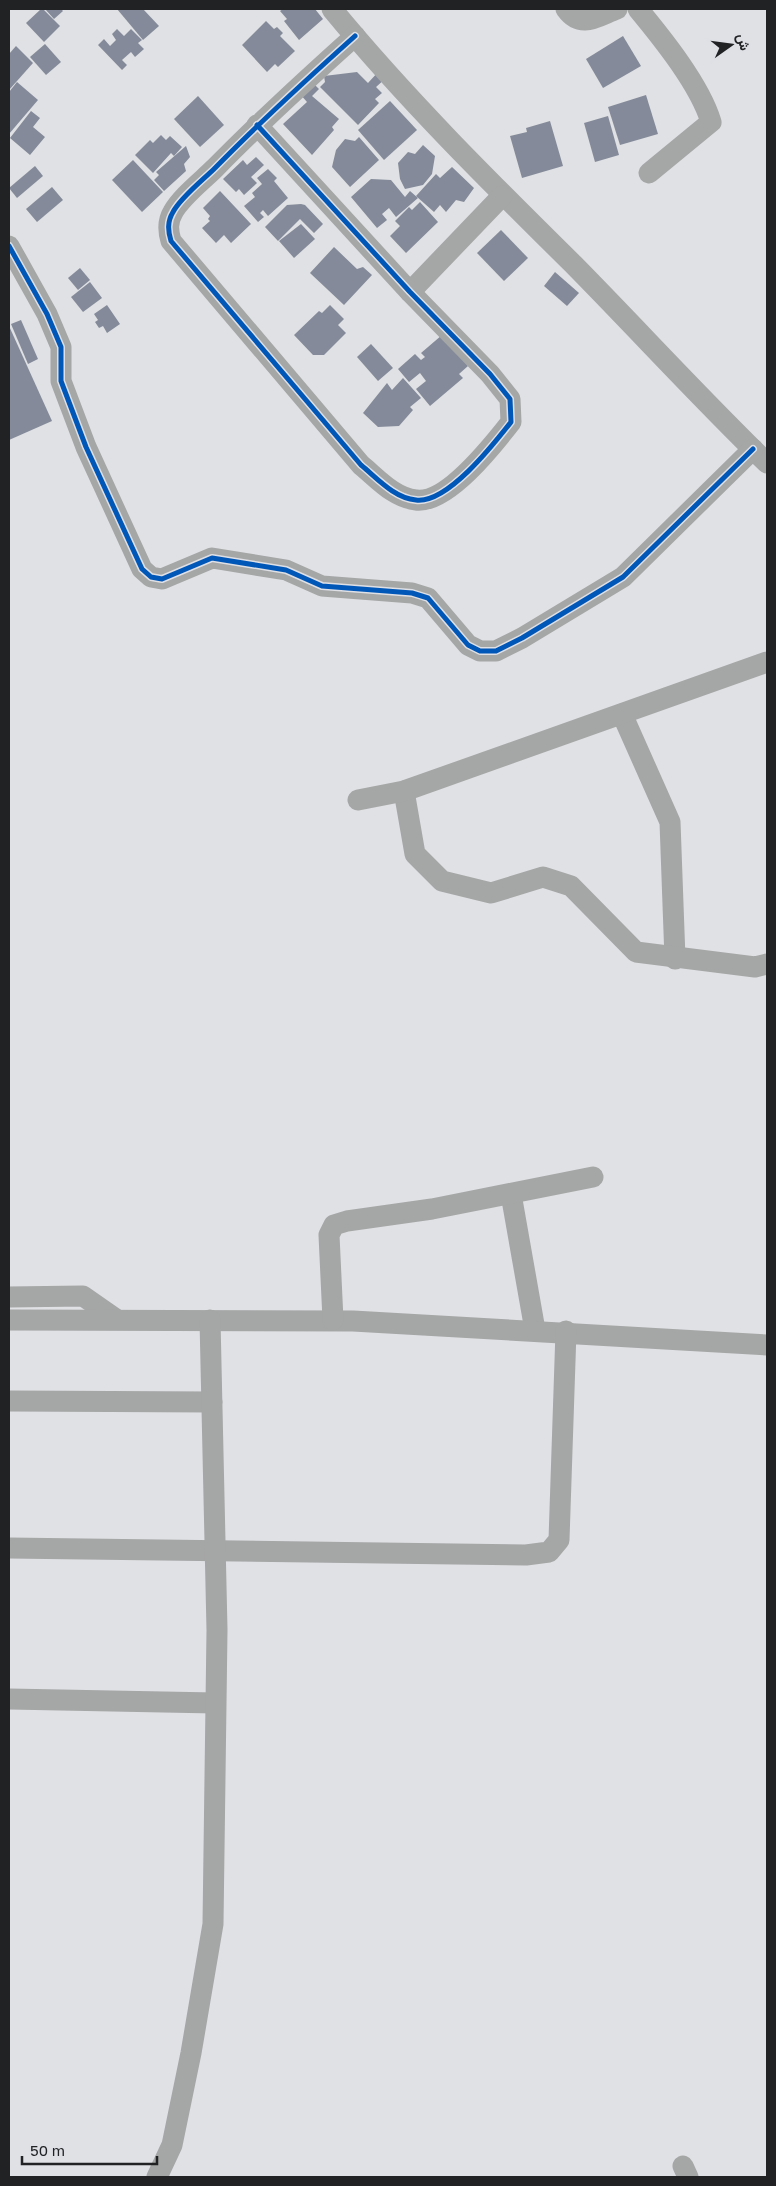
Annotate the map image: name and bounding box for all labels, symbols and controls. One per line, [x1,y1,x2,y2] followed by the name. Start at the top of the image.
[706,20,756,70] north arrow
[733,32,754,52] text: ش
[22,2134,158,2166] scale bar
[30,2141,65,2159] text: 50 m

